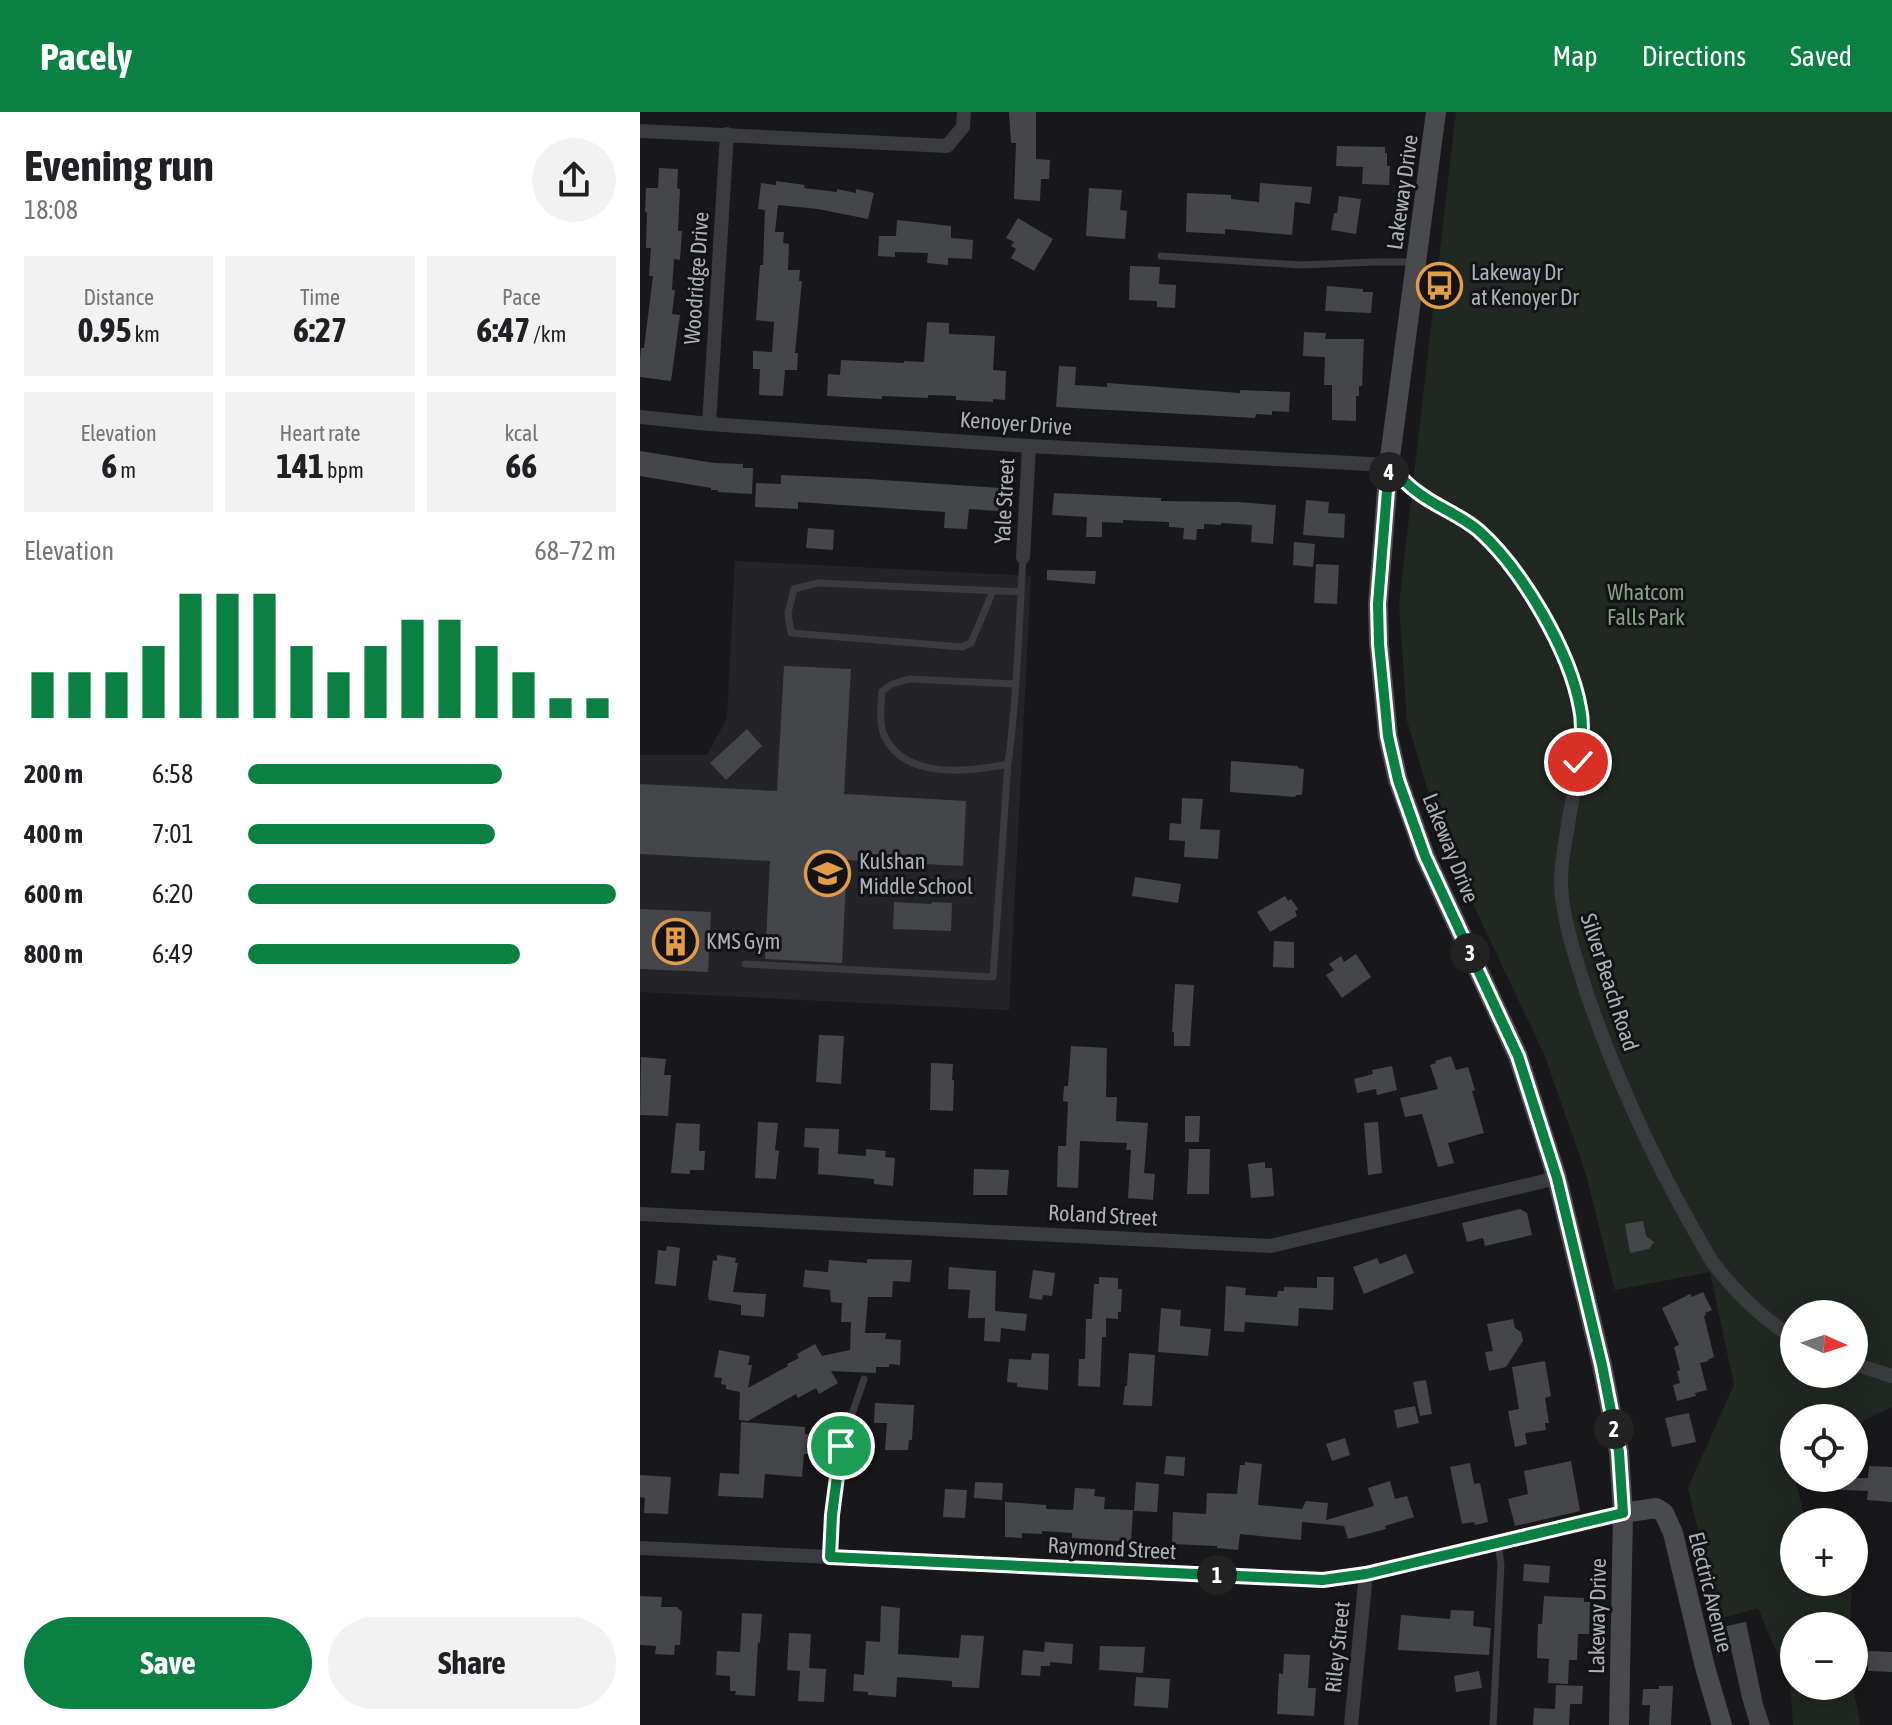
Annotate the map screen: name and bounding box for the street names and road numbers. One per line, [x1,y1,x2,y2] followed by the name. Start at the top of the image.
[1381,133,1423,251] street label: Lakeway Drive
[678,211,714,345] street label: Woodridge Drive
[959,406,1073,440] street label: Kenoyer Drive
[989,458,1019,544] street label: Yale Street
[1417,789,1485,907] street label: Lakeway Drive
[1576,910,1644,1054] street label: Silver Beach Road
[1048,1199,1158,1231] street label: Roland Street
[1684,1529,1738,1655] street label: Electric Avenue
[1047,1532,1177,1564] street label: Raymond Street
[1583,1558,1611,1674] street label: Lakeway Drive
[1319,1600,1355,1694] street label: Riley Street

